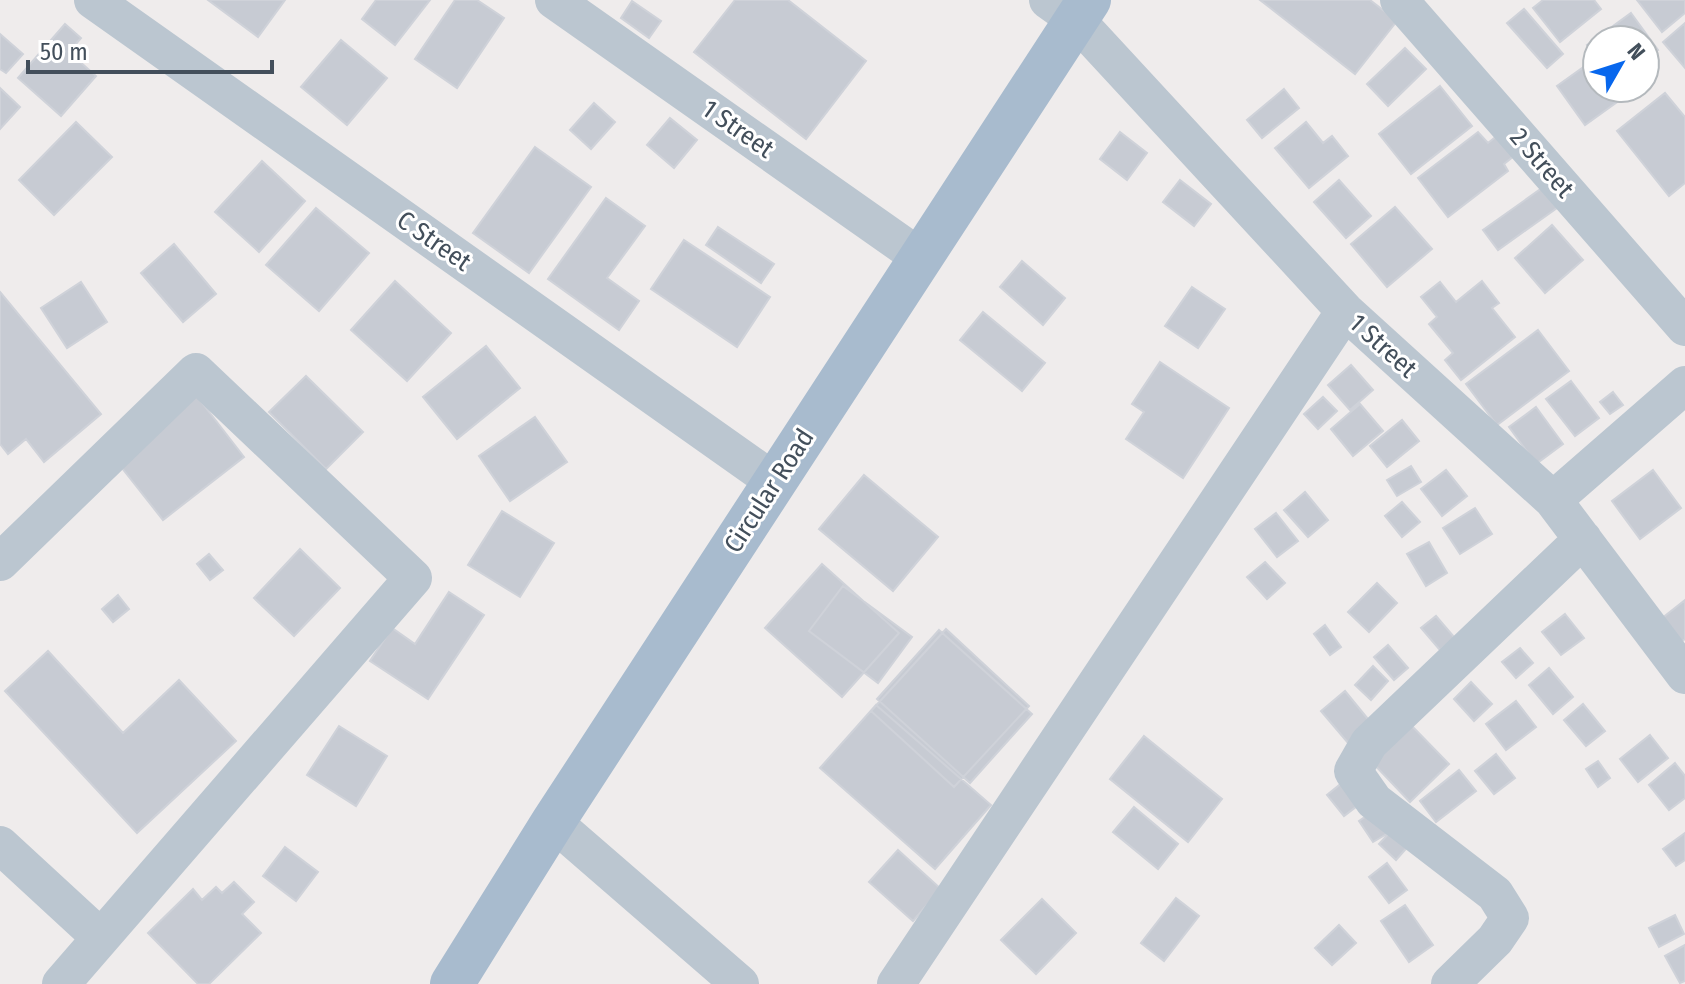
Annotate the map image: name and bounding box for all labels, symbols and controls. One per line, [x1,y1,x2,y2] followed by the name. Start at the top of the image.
[28,24,272,74] scale bar
[1581,24,1661,104] north arrow
[40,38,88,66] text: 50 m
[1622,38,1651,65] text: N
[696,93,780,165] street label: 1 Street
[1504,122,1581,204] street label: 2 Street
[391,204,477,278] street label: C Street
[1343,308,1424,385] street label: 1 Street
[718,423,820,559] street label: Circular Road

